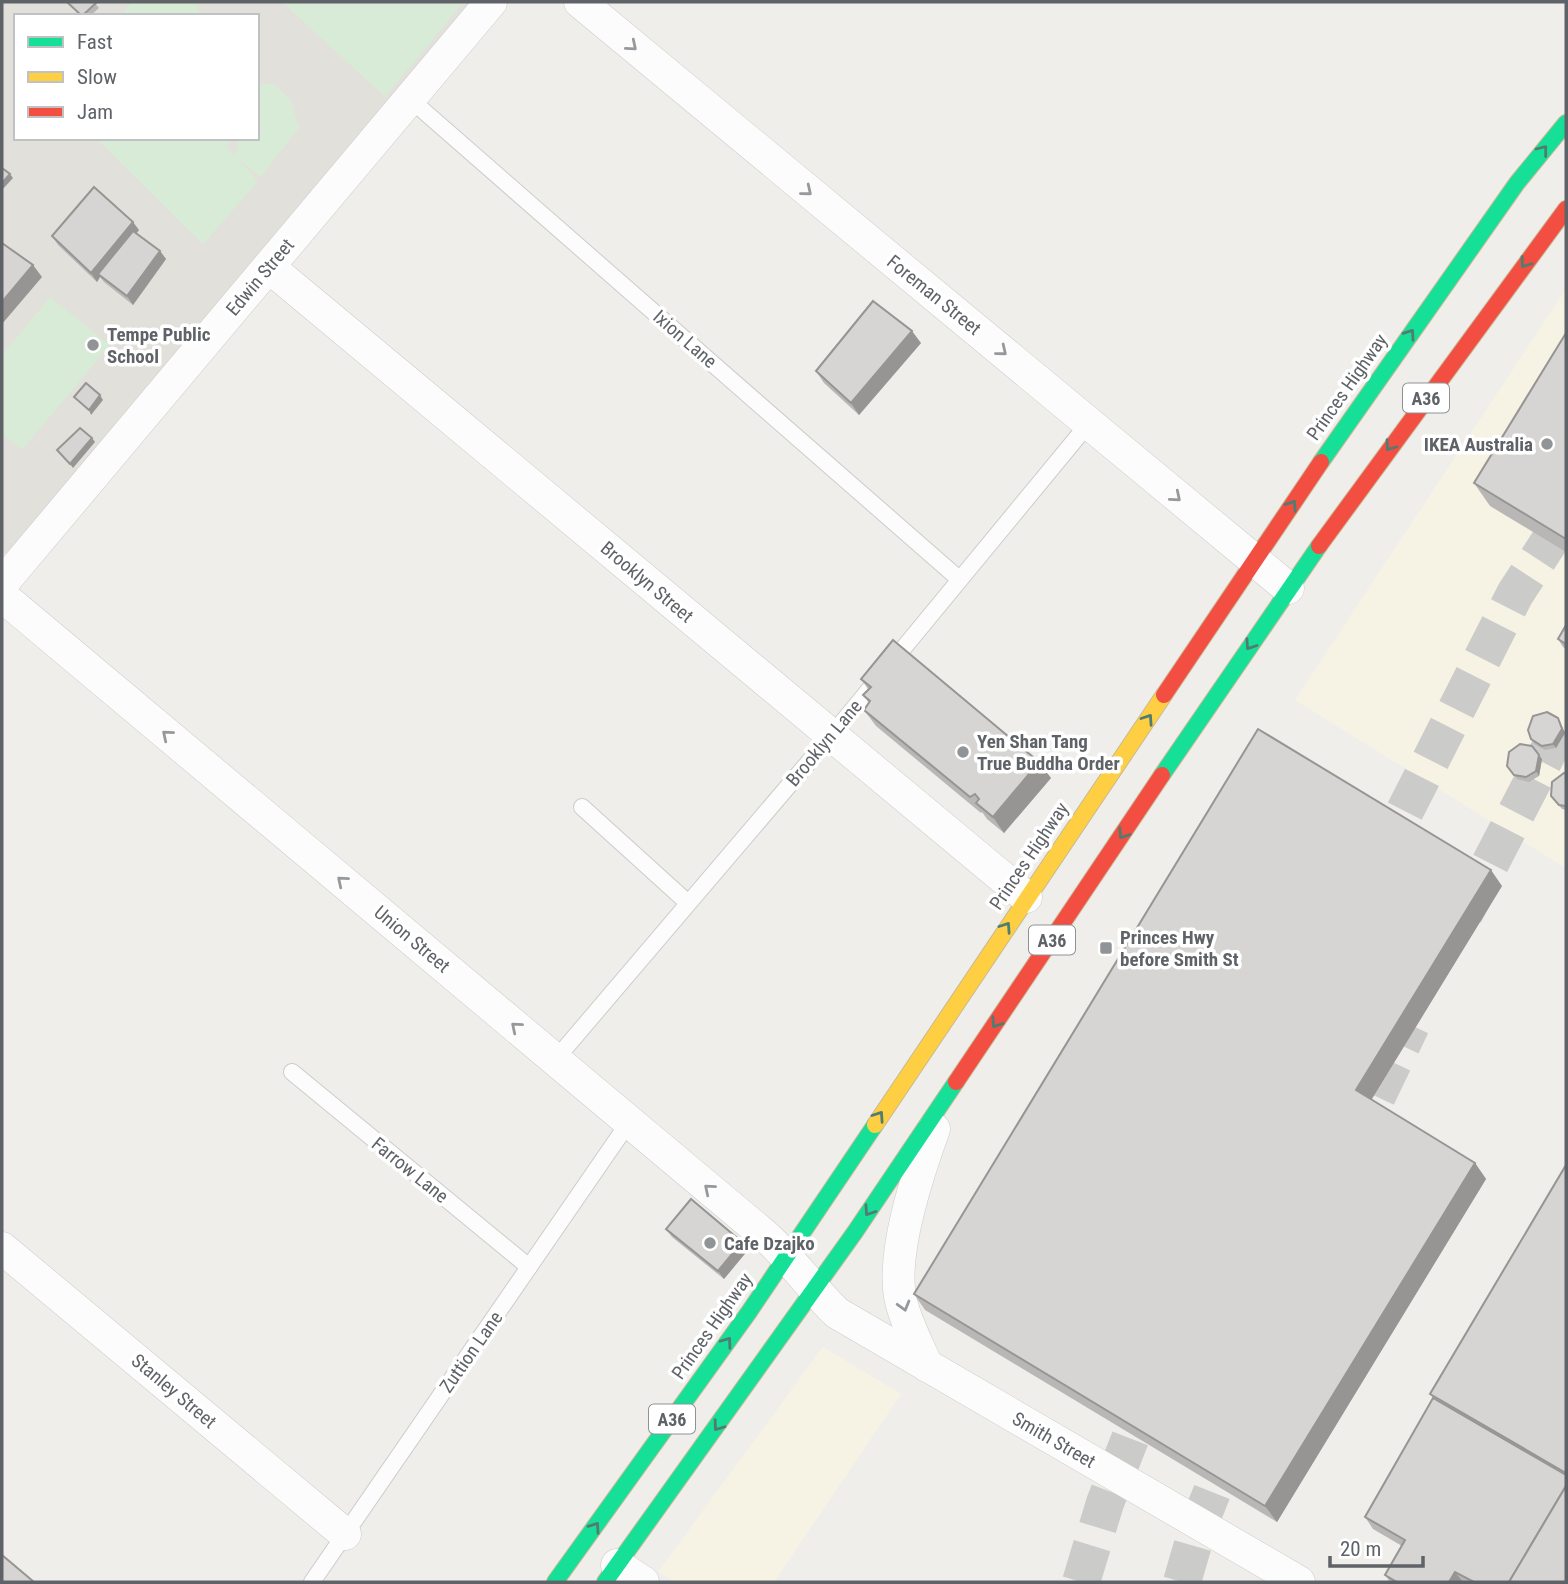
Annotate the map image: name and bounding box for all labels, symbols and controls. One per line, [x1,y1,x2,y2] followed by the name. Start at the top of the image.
[14,14,259,140] legend
[77,30,113,54] text: Fast
[624,37,636,50] one-way arrow
[77,65,117,89] text: Slow
[77,100,113,124] text: Jam
[1535,145,1548,157] one-way arrow
[800,182,812,195] one-way arrow
[221,234,299,320] street label: Edwin Street
[882,250,986,340] street label: Foreman Street
[1520,255,1533,268] one-way arrow
[648,305,722,373] street label: Ixion Lane
[107,323,211,368] place label: Tempe Public School
[1302,329,1392,445] street label: Princes Highway
[1402,329,1414,342] one-way arrow
[85,337,101,353] marker: Tempe Public School
[993,343,1006,355] one-way arrow
[1403,384,1449,412] road number: A36
[1424,433,1533,456] place label: IKEA Australia
[1539,436,1555,452] marker: IKEA Australia
[1386,438,1399,451] one-way arrow
[1168,489,1181,501] one-way arrow
[1284,499,1297,512] one-way arrow
[596,537,698,627] street label: Brooklyn Street
[1246,637,1258,650] one-way arrow
[781,695,867,791] street label: Brooklyn Lane
[1140,714,1153,727] one-way arrow
[977,730,1120,775] place label: Yen Shan Tang True Buddha Order
[163,731,176,743] one-way arrow
[955,744,971,760] marker: Yen Shan Tang True Buddha Order
[985,798,1073,914] street label: Princes Highway
[1119,826,1132,839] one-way arrow
[337,877,350,889] one-way arrow
[369,901,455,977] street label: Union Street
[998,922,1010,935] one-way arrow
[1029,925,1075,954] road number: A36
[1120,926,1239,971] place label: Princes Hwy before Smith St
[1098,940,1114,956] marker: Princes Hwy before Smith St
[991,1015,1004,1028] one-way arrow
[511,1023,524,1035] one-way arrow
[871,1111,883,1124] one-way arrow
[367,1132,453,1208] street label: Farrow Lane
[705,1185,718,1197] one-way arrow
[864,1204,877,1217] one-way arrow
[724,1232,815,1255] place label: Cafe Dzajko
[702,1235,718,1251] marker: Cafe Dzajko
[667,1268,757,1384] street label: Princes Highway
[896,1299,910,1311] one-way arrow
[435,1307,507,1397] street label: Zuttion Lane
[719,1337,732,1350] one-way arrow
[127,1349,221,1433] street label: Stanley Street
[649,1404,695,1434] road number: A36
[1008,1407,1100,1473] street label: Smith Street
[713,1418,726,1431] one-way arrow
[586,1522,599,1535] one-way arrow
[1330,1524,1423,1568] scale bar
[1340,1537,1381,1561] text: 20 m

